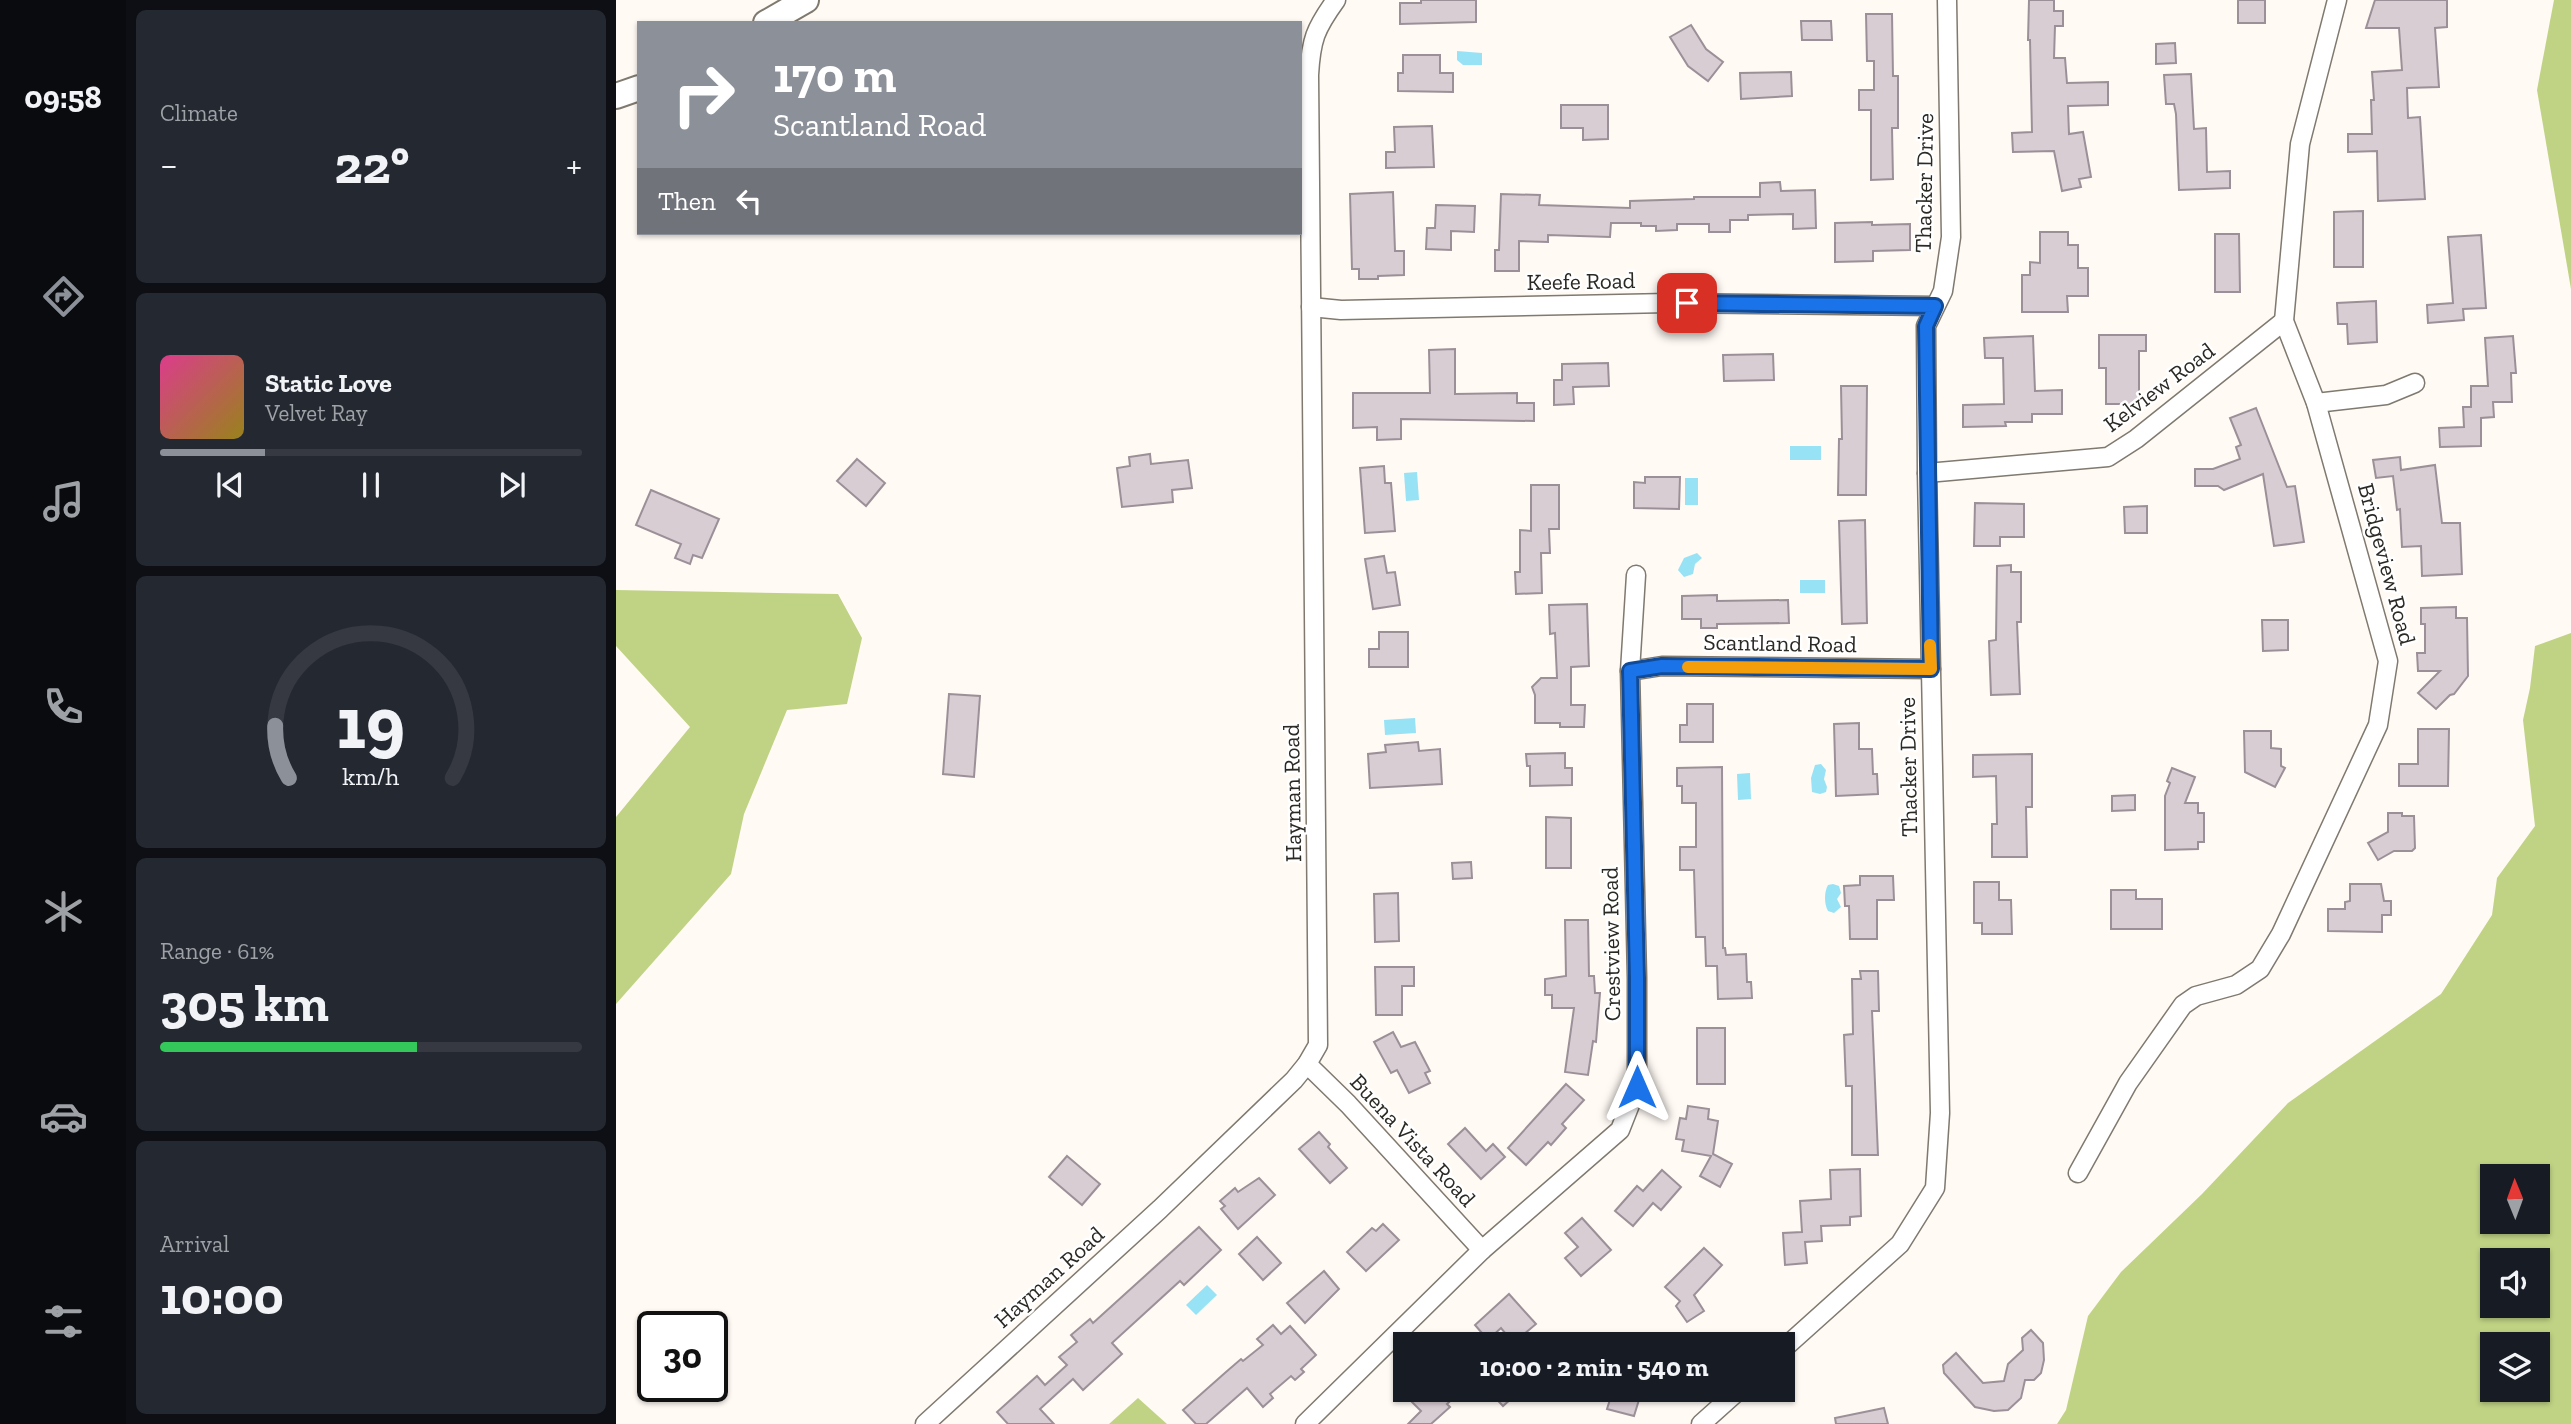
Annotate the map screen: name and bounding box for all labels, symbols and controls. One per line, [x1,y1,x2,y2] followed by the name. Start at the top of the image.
[773,46,896,105] text: 170 m
[658,49,749,140] icon: right
[24,78,102,116] text: 09:58
[160,99,238,127] text: Climate
[773,106,986,144] text: Scantland Road
[1909,113,1939,253] street label: Thacker Drive
[335,134,409,196] text: 22°
[160,142,178,188] text: −
[566,142,582,188] text: +
[730,182,768,220] icon: left
[658,185,716,217] text: Then
[1526,266,1636,296] street label: Keefe Road
[39,272,88,321] icon: directions
[1657,273,1717,333] pin
[1668,284,1706,322] icon: arrive
[2098,336,2220,438] street label: Kelview Road
[265,367,392,399] text: Static Love
[265,399,367,427] text: Velvet Ray
[211,466,249,504] icon: previous
[352,466,390,504] icon: pause
[493,466,531,504] icon: next
[39,477,88,526] icon: music
[2352,480,2422,648] street label: Bridgeview Road
[1703,628,1857,658] street label: Scantland Road
[337,679,405,767] text: 19
[39,682,88,731] icon: phone
[1893,697,1923,837] street label: Thacker Drive
[1277,723,1307,862] street label: Hayman Road
[342,761,400,791] text: km/h
[1596,866,1626,1021] street label: Crestview Road
[39,887,88,936] icon: climate
[160,937,274,965] text: Range · 61%
[160,972,329,1034] text: 305 km
[1600,1050,1674,1124] position arrow
[1344,1068,1482,1213] street label: Buena Vista Road
[39,1092,88,1141] icon: car
[2480,1164,2550,1234] north arrow
[2480,1164,2550,1402] map controls
[988,1220,1110,1334] street label: Hayman Road
[160,1230,229,1258] text: Arrival
[2480,1248,2550,1318] button: sound
[160,1265,284,1327] text: 10:00
[39,1297,88,1346] icon: filters
[637,1311,728,1402] speed limit sign: 30
[2480,1332,2550,1402] button: layers
[1479,1351,1709,1383] text: 10:00 · 2 min · 540 m

